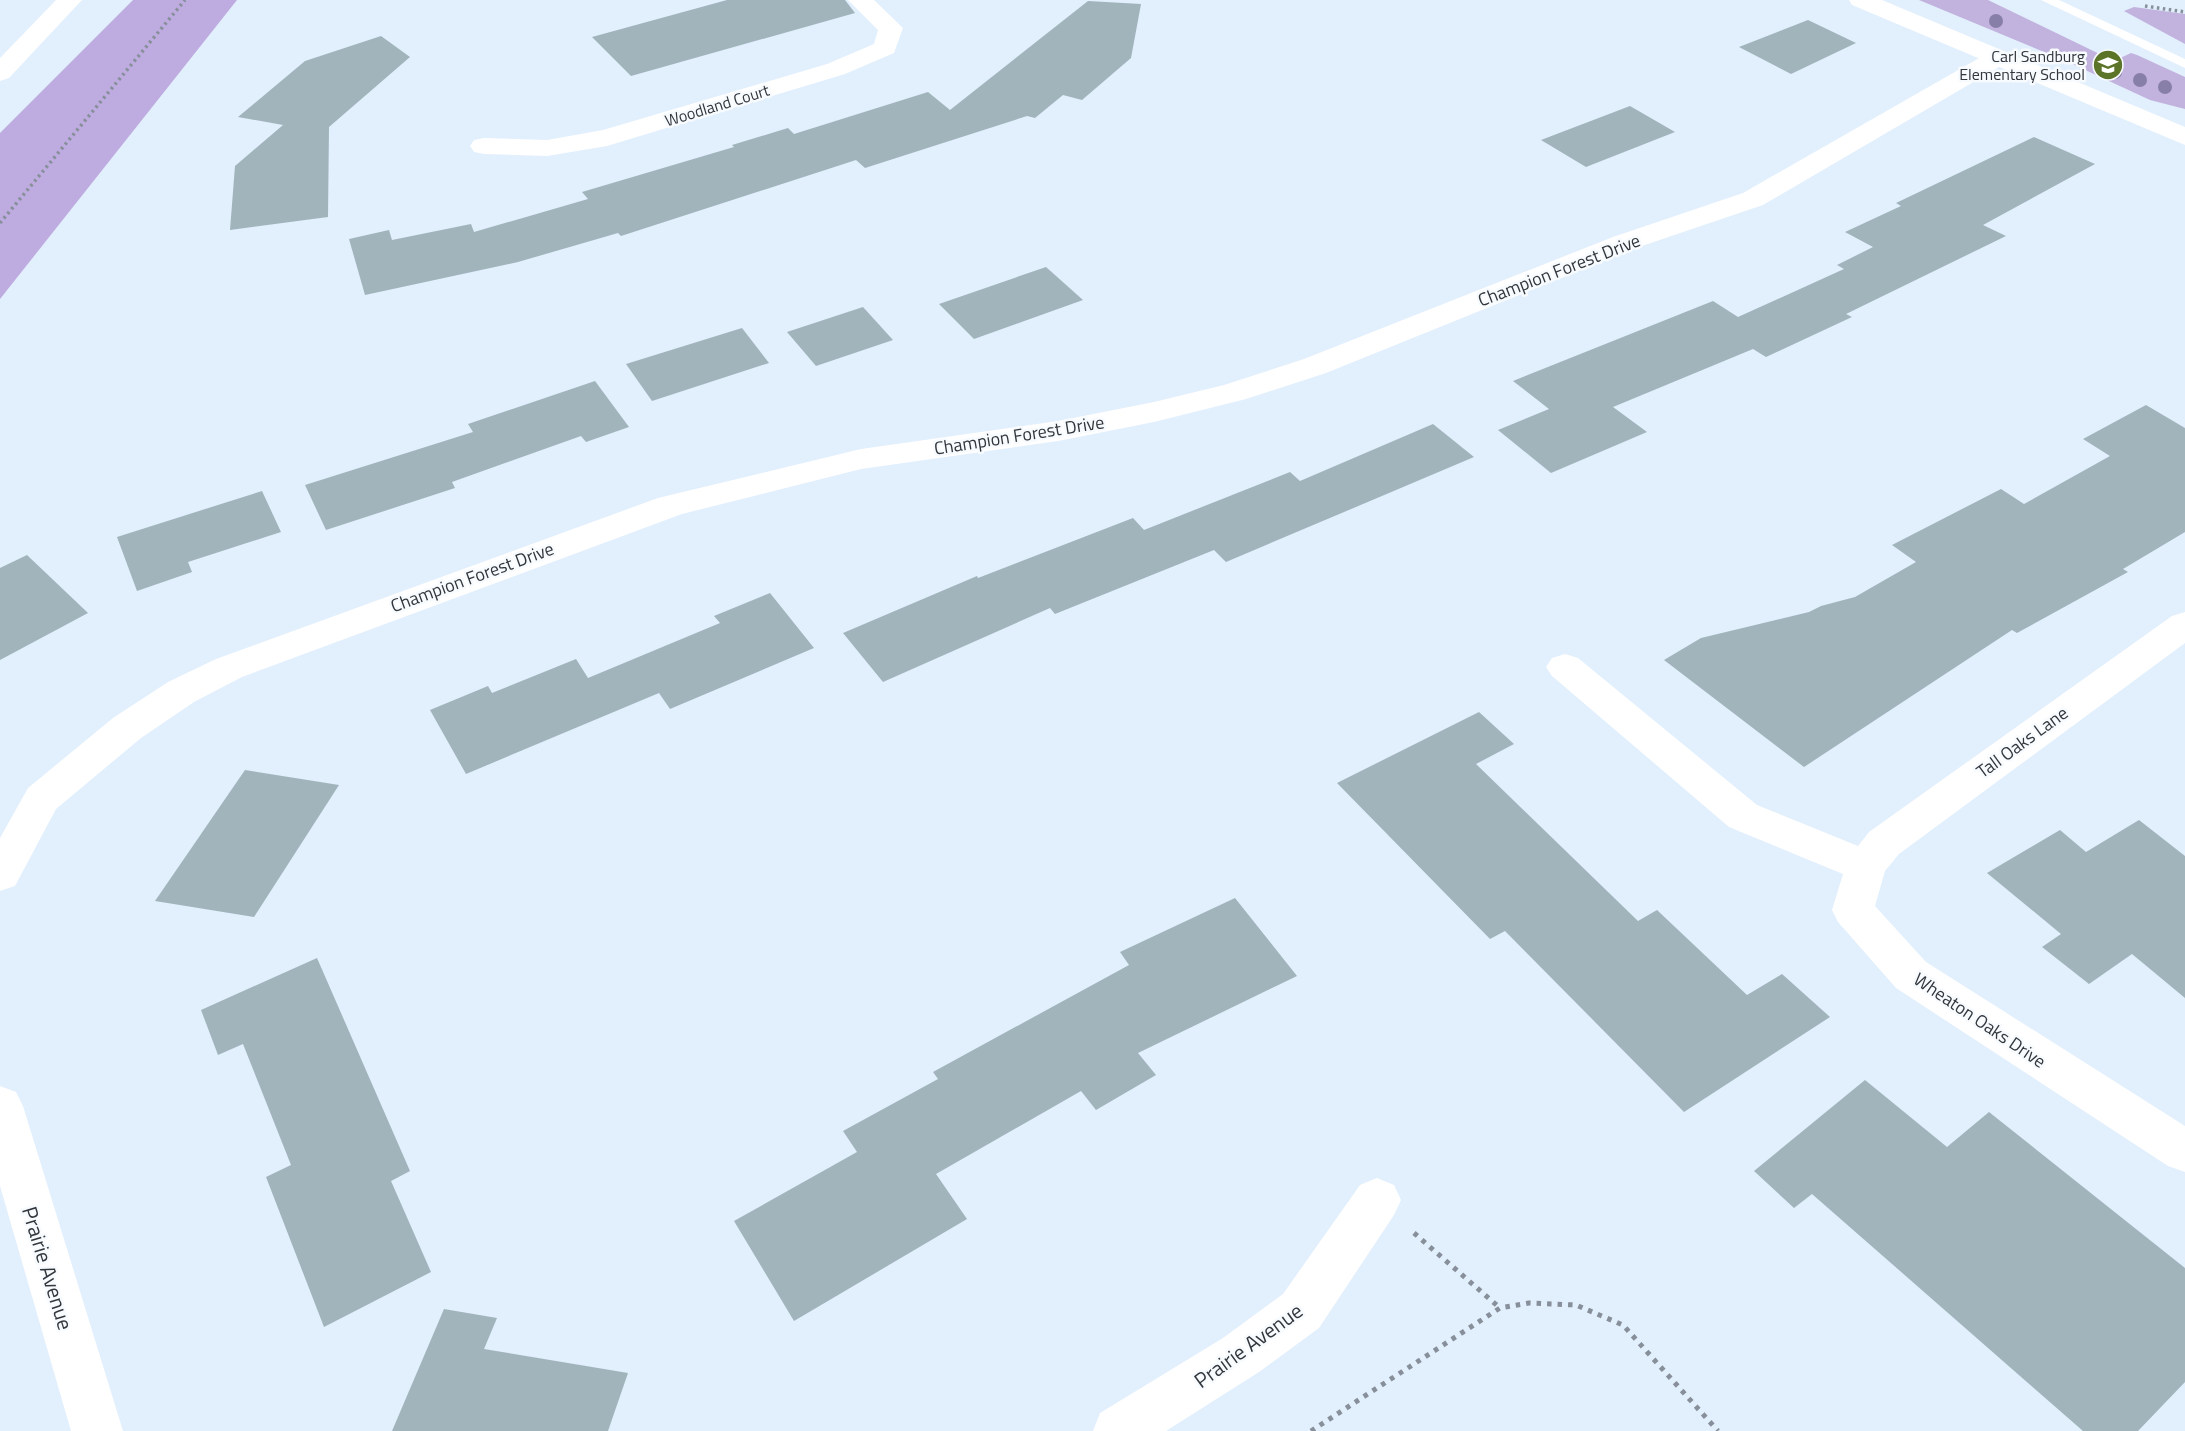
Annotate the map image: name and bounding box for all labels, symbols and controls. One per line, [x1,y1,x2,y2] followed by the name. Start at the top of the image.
[1959,44,2085,86] place label: Carl Sandburg Elementary School
[2091,48,2125,82] school or university icon: Carl Sandburg Elementary School
[662,78,773,132] street label: Woodland Court
[1474,227,1644,313] street label: Champion Forest Drive
[932,408,1106,462] street label: Champion Forest Drive
[387,535,557,619] street label: Champion Forest Drive
[1971,700,2073,784] street label: Tall Oaks Lane
[1908,966,2052,1074] street label: Wheaton Oaks Drive
[14,1202,82,1334] street label: Prairie Avenue
[1187,1295,1309,1395] street label: Prairie Avenue

